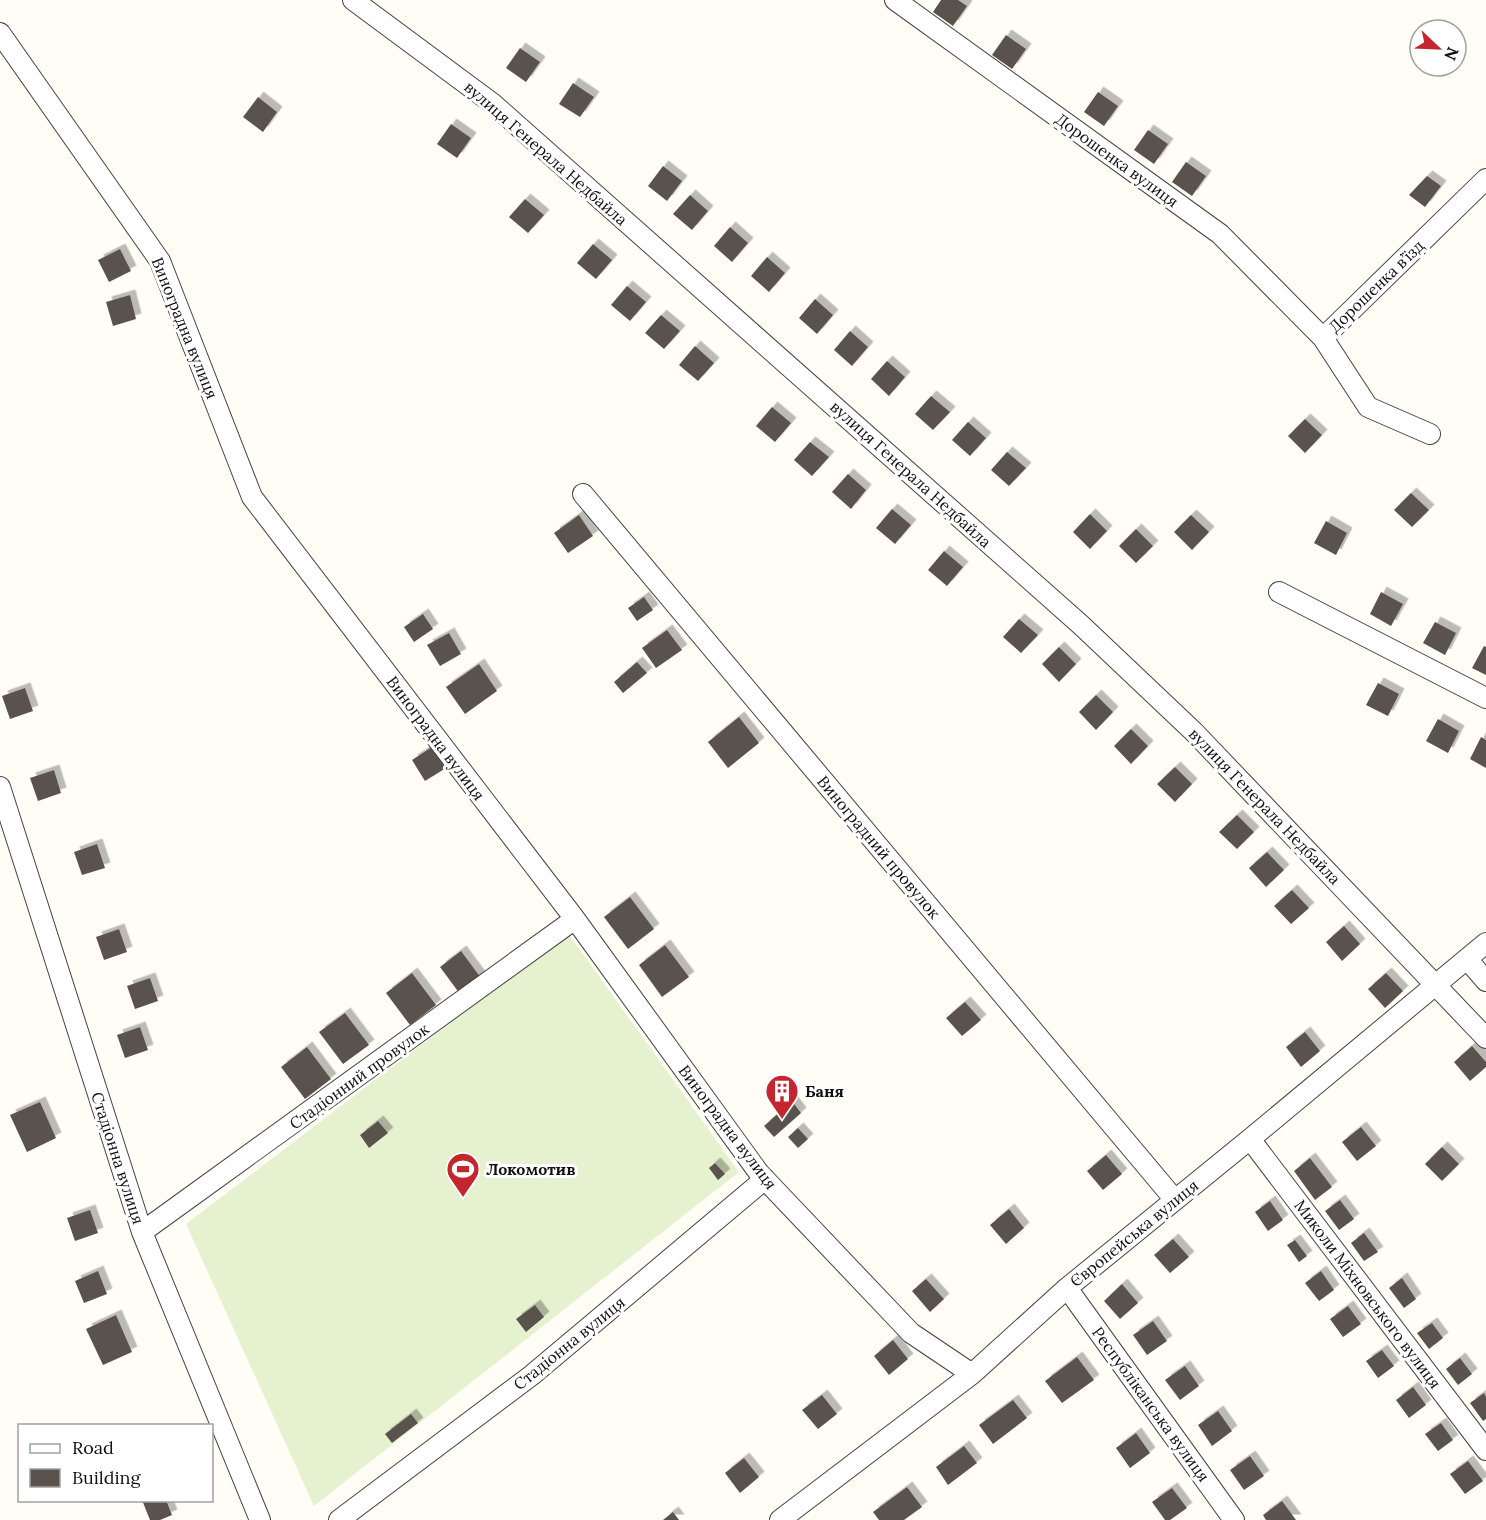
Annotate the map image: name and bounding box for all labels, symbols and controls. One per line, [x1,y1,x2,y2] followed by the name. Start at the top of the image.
[1408,18,1468,78] north arrow
[1440,44,1463,63] text: N
[460,77,632,229] street label: вулиця Генерала Недбайла
[1052,109,1182,211] street label: Дорошенка вулиця
[1324,235,1428,337] street label: Дорошенка в’їзд
[147,254,223,402] street label: Виноградна вулиця
[826,396,996,552] street label: вулиця Генерала Недбайла
[383,672,489,804] street label: Виноградна вулиця
[1185,724,1345,888] street label: вулиця Генерала Недбайла
[813,771,945,923] street label: Виноградний провулок
[285,1018,433,1133] street label: Стадіонний провулок
[675,1061,781,1193] street label: Виноградна вулиця
[764,1073,800,1120] building icon: Баня
[805,1081,844,1101] place label: Баня
[87,1089,149,1227] street label: Стадіонна вулиця
[445,1151,481,1198] sports icon: Локомотив
[486,1159,575,1179] place label: Локомотив
[1066,1175,1202,1291] street label: Європейська вулиця
[1290,1196,1446,1392] street label: Миколи Міхновського вулиця
[509,1292,629,1394] street label: Стадіонна вулиця
[1088,1322,1214,1486] street label: Республіканська вулиця
[18,1424,213,1502] legend
[72,1436,114,1459] text: Road
[72,1466,142,1489] text: Building

